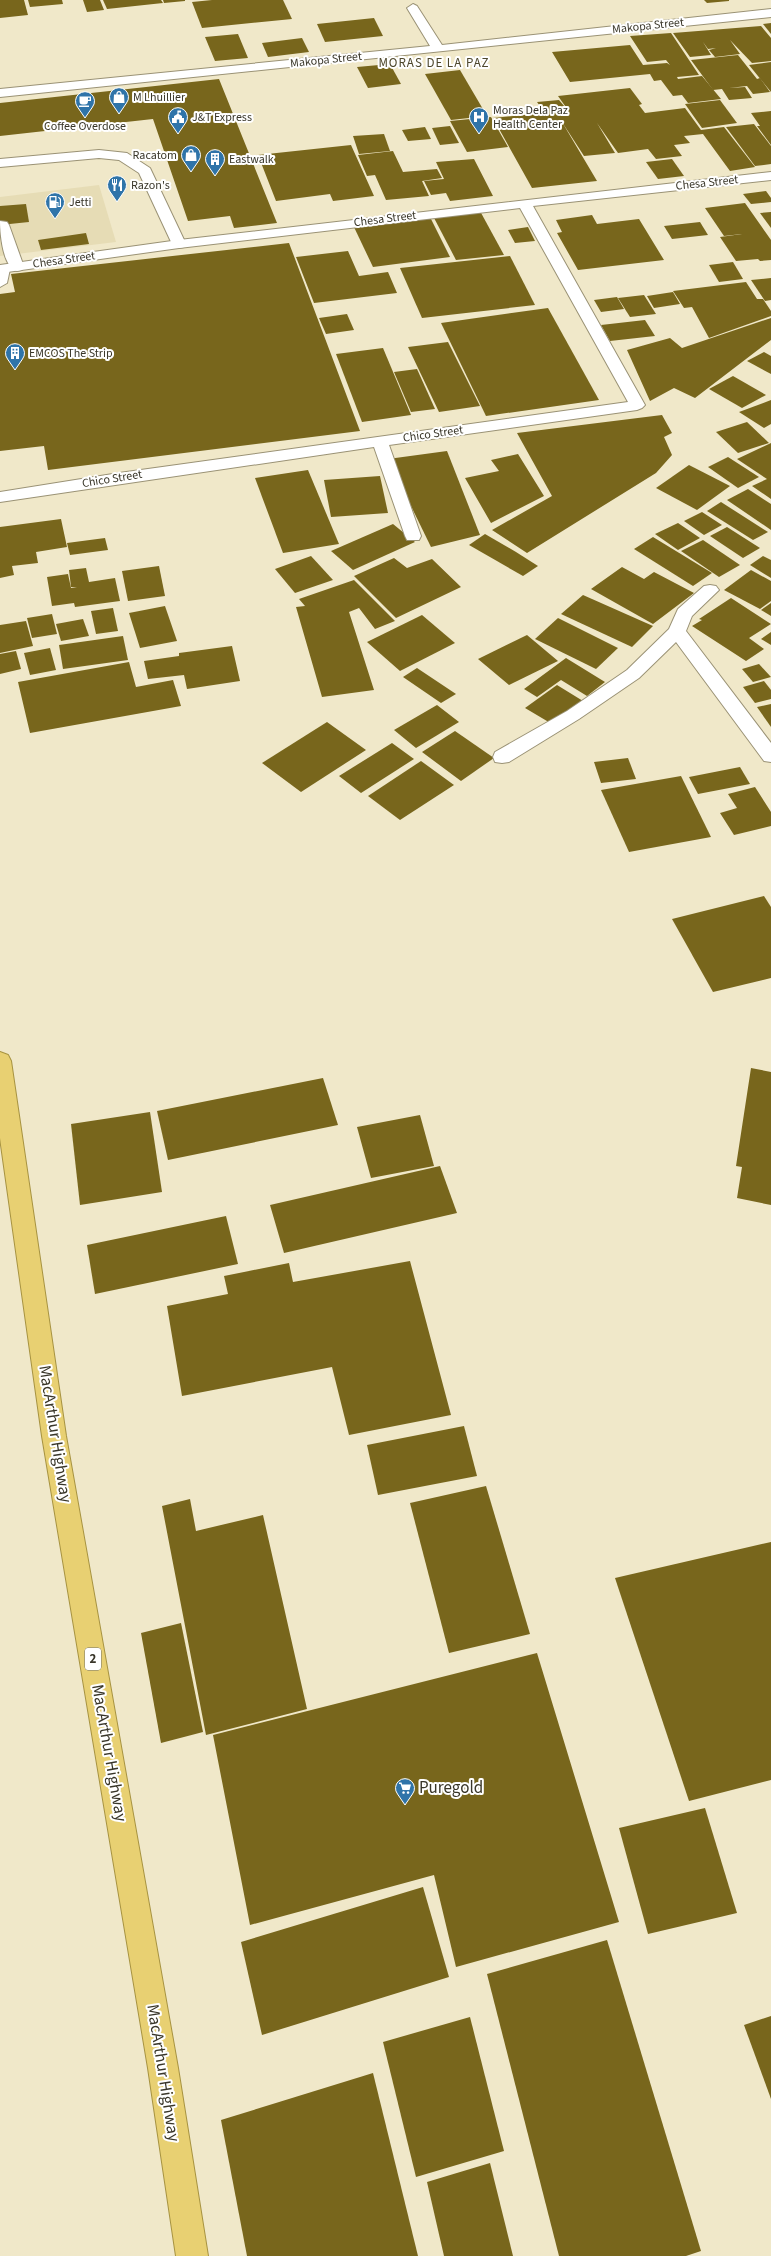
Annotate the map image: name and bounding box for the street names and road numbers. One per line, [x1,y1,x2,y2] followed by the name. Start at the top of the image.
[611,14,685,38] street label: Makopa Street
[289,48,363,72] street label: Makopa Street
[675,171,739,195] street label: Chesa Street
[353,207,417,231] street label: Chesa Street
[32,247,96,273] street label: Chesa Street
[402,421,464,447] street label: Chico Street
[81,466,143,492] street label: Chico Street
[32,1363,78,1505] street label: MacArthur Highway
[85,1648,101,1670] road number: 2
[85,1682,133,1824] street label: MacArthur Highway
[140,2002,186,2144] street label: MacArthur Highway

